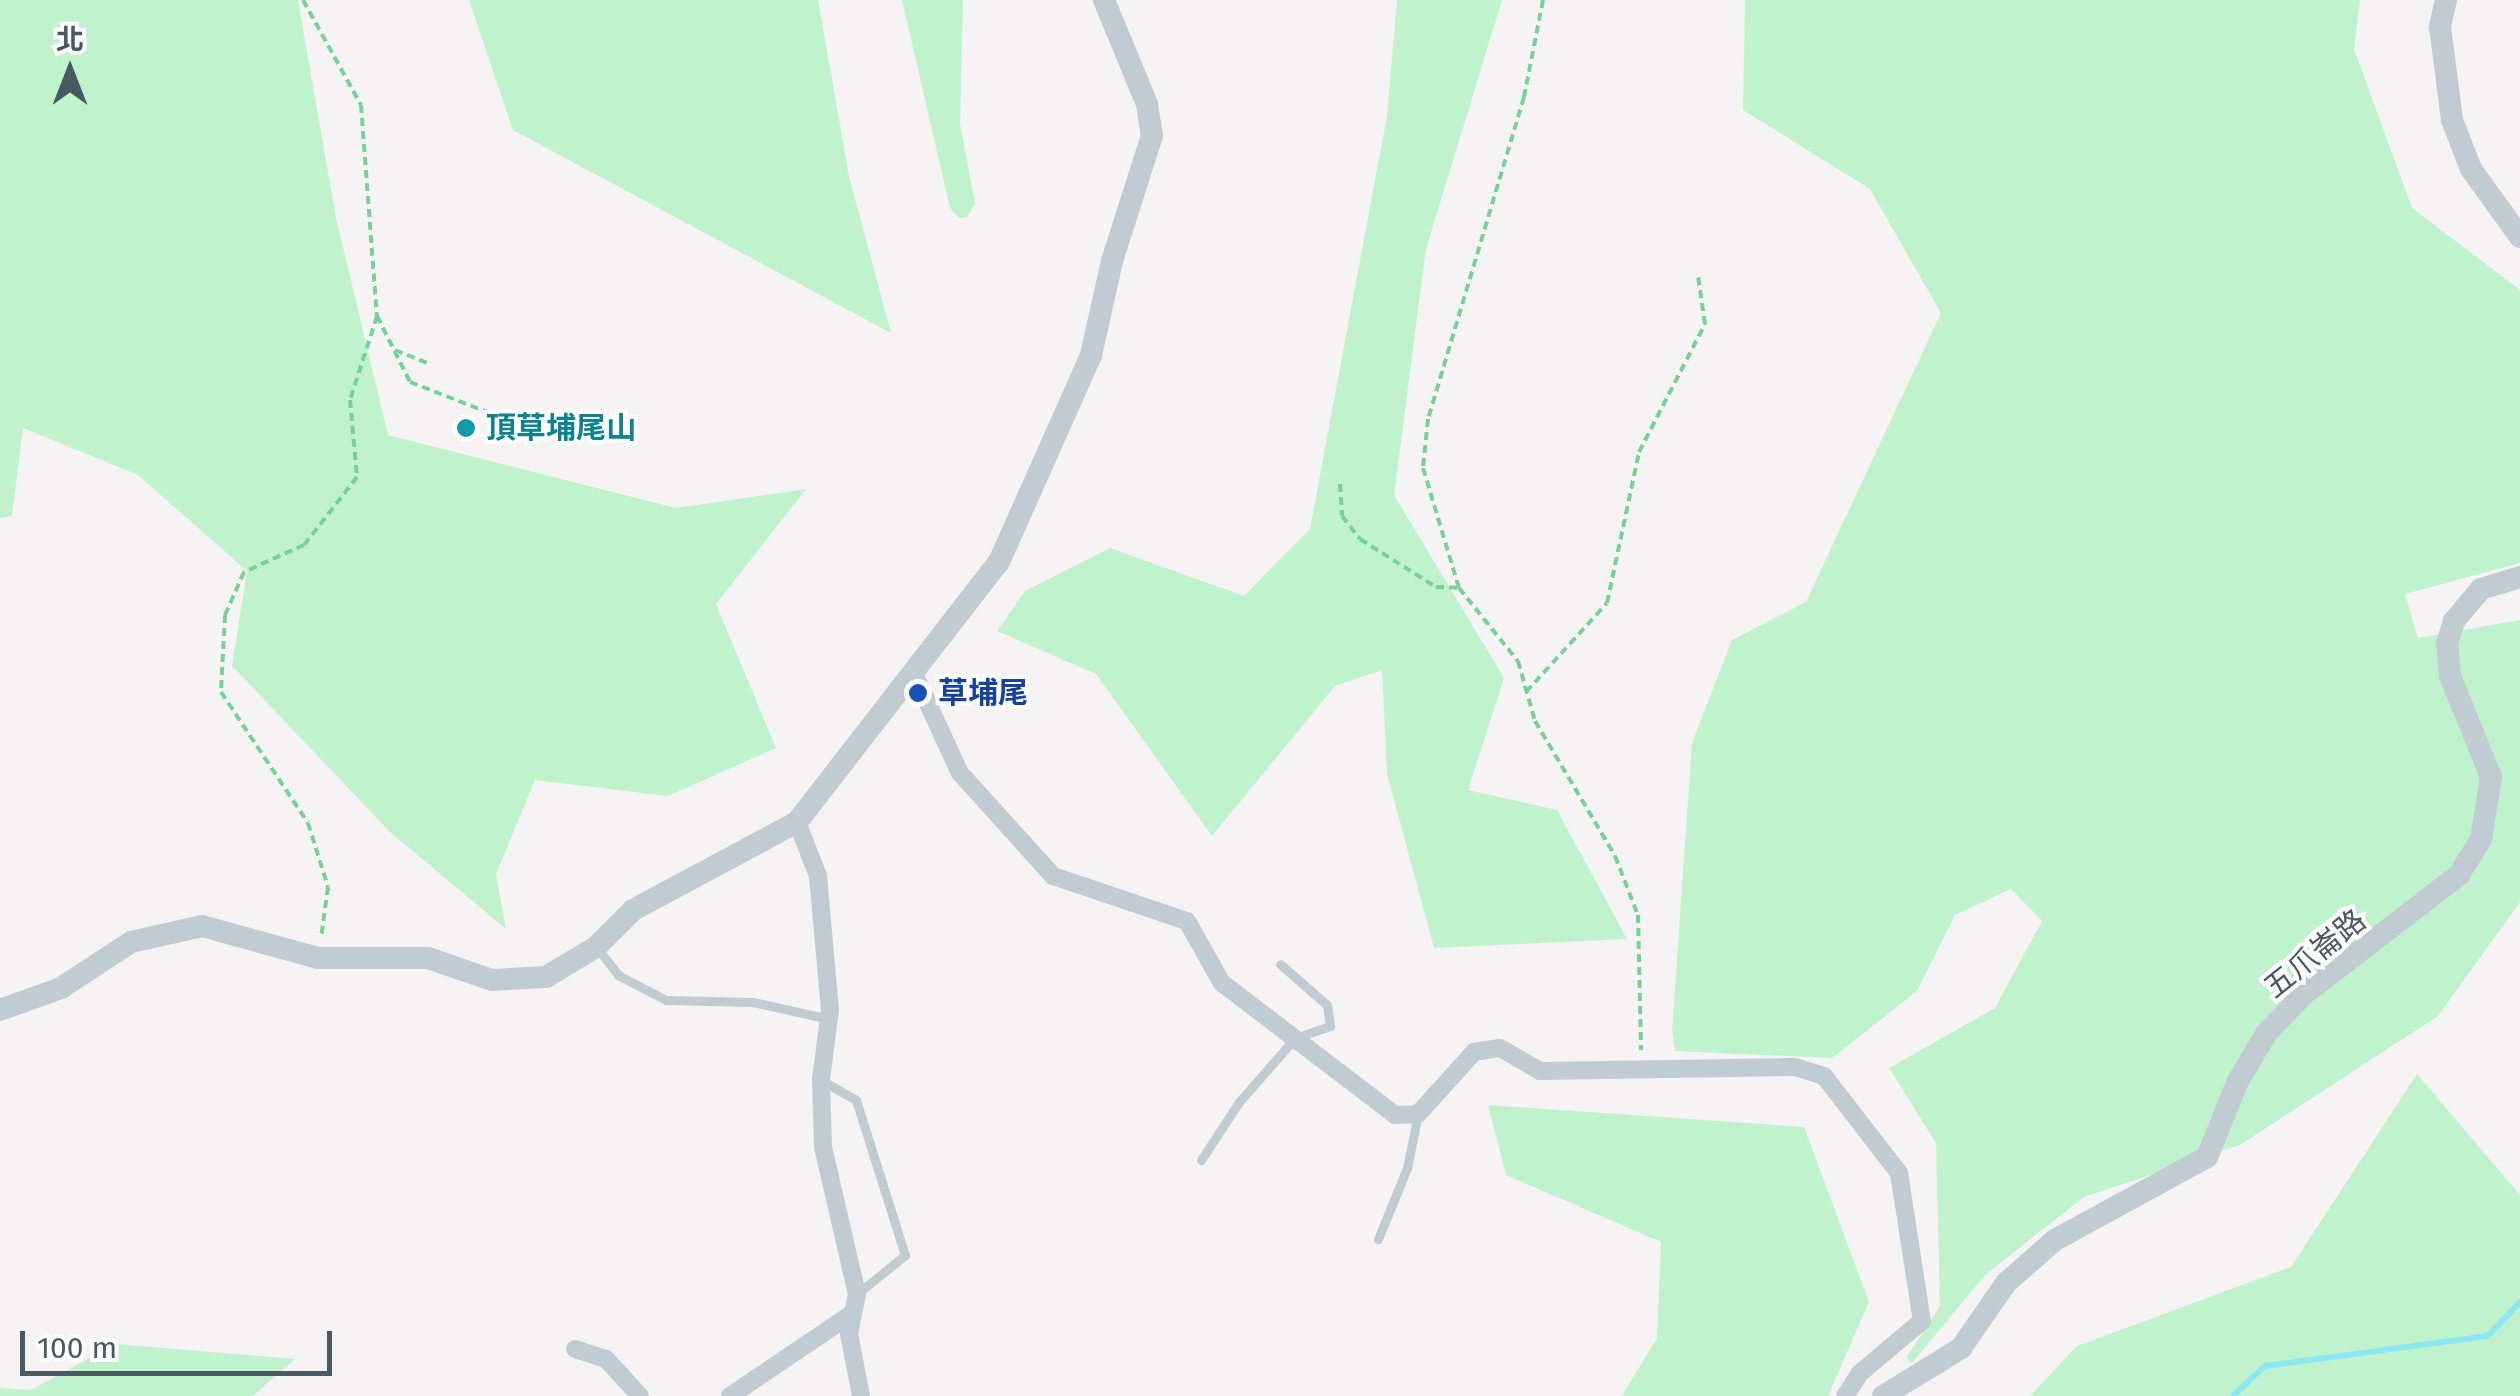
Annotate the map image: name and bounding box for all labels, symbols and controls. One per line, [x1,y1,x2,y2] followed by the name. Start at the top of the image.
[20,20,120,120] north arrow
[56,23,84,56] text: 北
[486,410,636,446] place label: 頂草埔尾山
[455,417,477,439] marker: 頂草埔尾山
[938,675,1028,711] place label: 草埔尾
[907,682,929,704] marker: 草埔尾
[2257,902,2373,1006] street label: 五爪崙路
[25,1311,338,1373] scale bar
[37,1330,117,1366] text: 100 m

